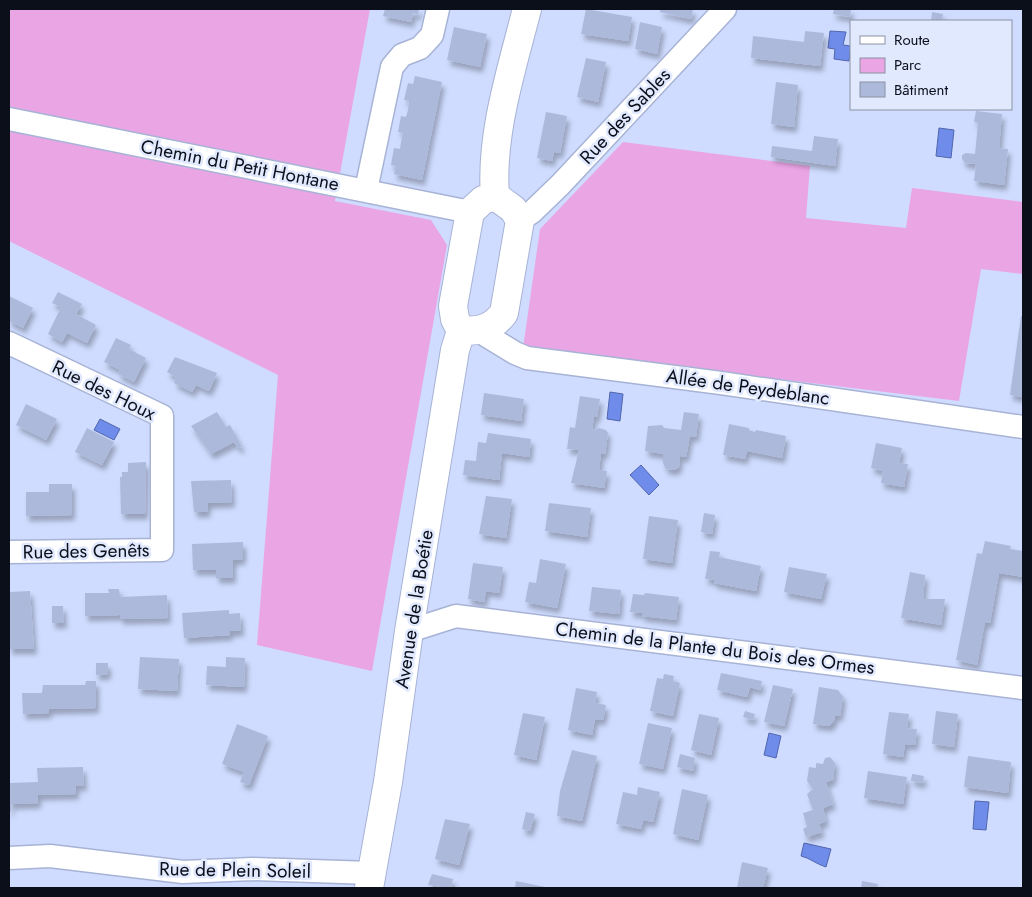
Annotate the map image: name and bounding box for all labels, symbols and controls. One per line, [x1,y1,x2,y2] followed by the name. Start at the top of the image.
[850,20,1012,110] legend
[894,29,930,51] text: Route
[894,54,921,76] text: Parc
[573,62,677,170] street label: Rue des Sables
[894,79,948,101] text: Bâtiment
[139,133,342,198] street label: Chemin du Petit Hontane
[48,353,160,427] street label: Rue des Houx
[665,362,831,412] street label: Allée de Peydeblanc
[388,527,440,690] street label: Avenue de la Boétie
[22,536,150,566] street label: Rue des Genêts
[554,615,876,681] street label: Chemin de la Plante du Bois des Ormes
[159,855,311,885] street label: Rue de Plein Soleil

